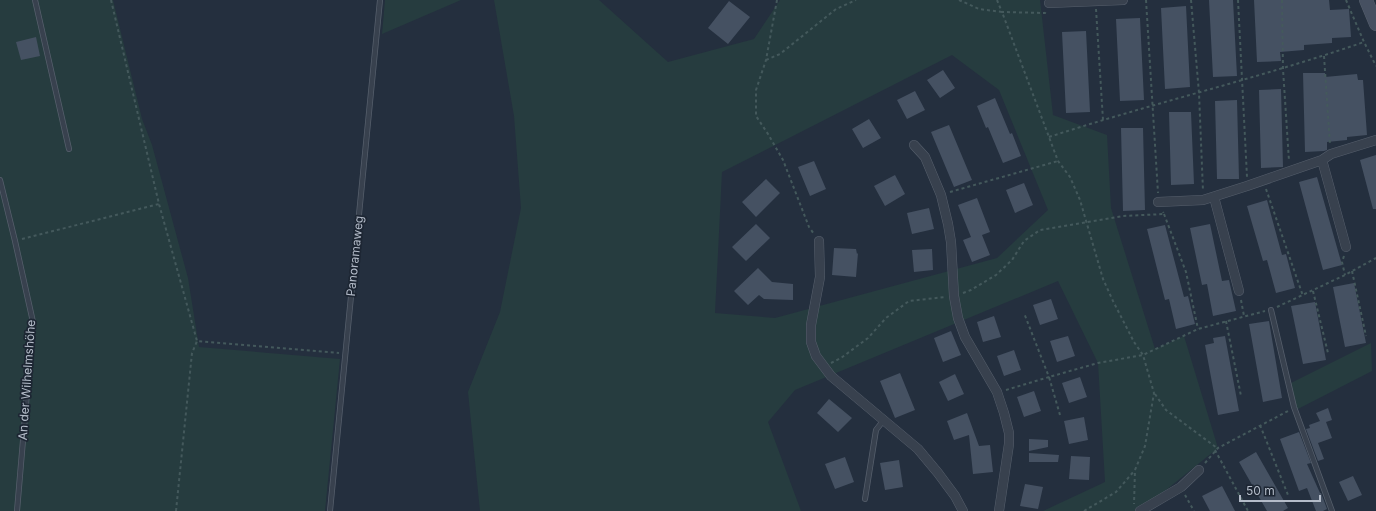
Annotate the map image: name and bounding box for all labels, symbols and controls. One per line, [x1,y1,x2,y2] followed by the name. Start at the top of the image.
[343,215,366,297] street label: Panoramaweg
[15,319,38,441] street label: An der Wilhelmshöhe
[1240,477,1320,503] scale bar
[1246,483,1275,498] text: 50 m

